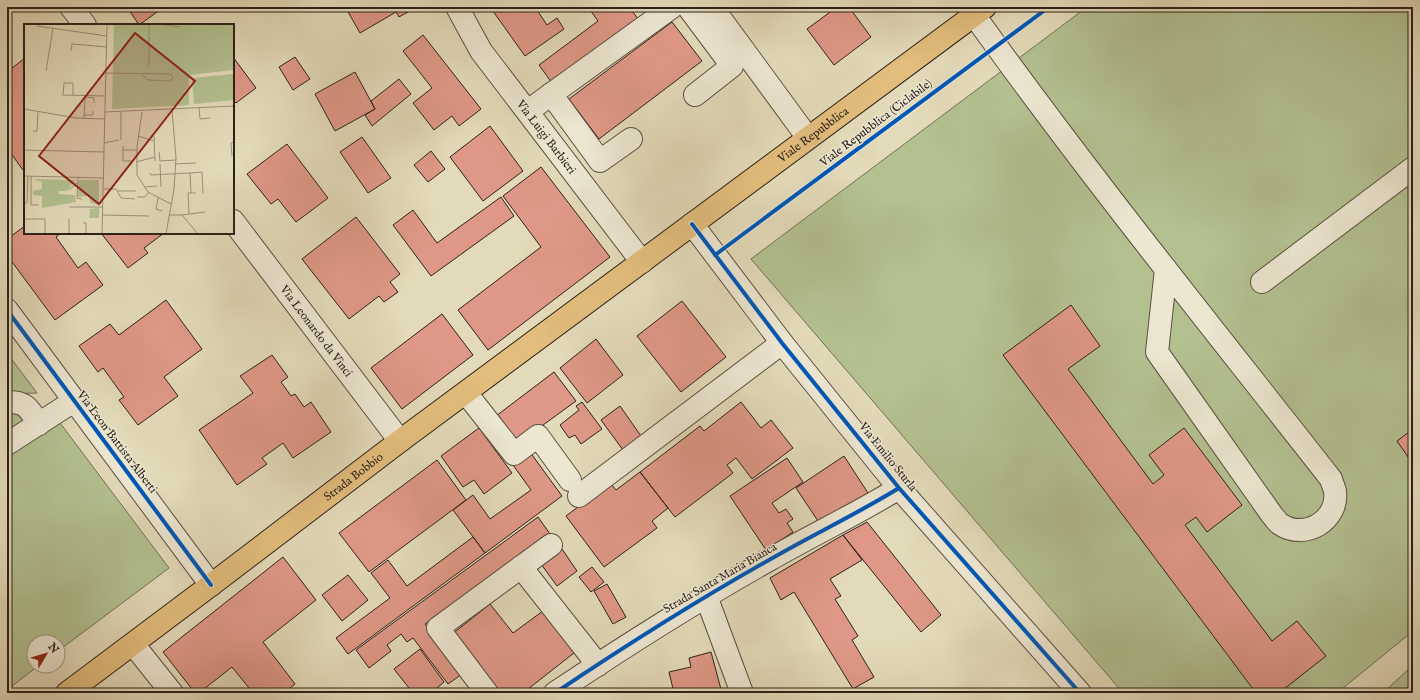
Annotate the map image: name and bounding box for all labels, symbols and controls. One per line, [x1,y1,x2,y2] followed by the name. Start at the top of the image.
[24,24,234,234] inset map
[816,76,936,172] street label: Viale Repubblica (Ciclabile)
[513,96,580,177] street label: Via Luigi Barbieri
[774,103,852,166] street label: Viale Repubblica
[276,281,356,380] street label: Via Leonardo da Vinci
[73,387,160,496] street label: Via Leon Battista Alberti
[855,419,921,495] street label: Via Emilio Sturla
[321,449,387,504] street label: Strada Bobbio
[661,539,780,617] street label: Strada Santa Maria Bianca
[26,634,66,674] north arrow
[44,640,62,657] text: N

